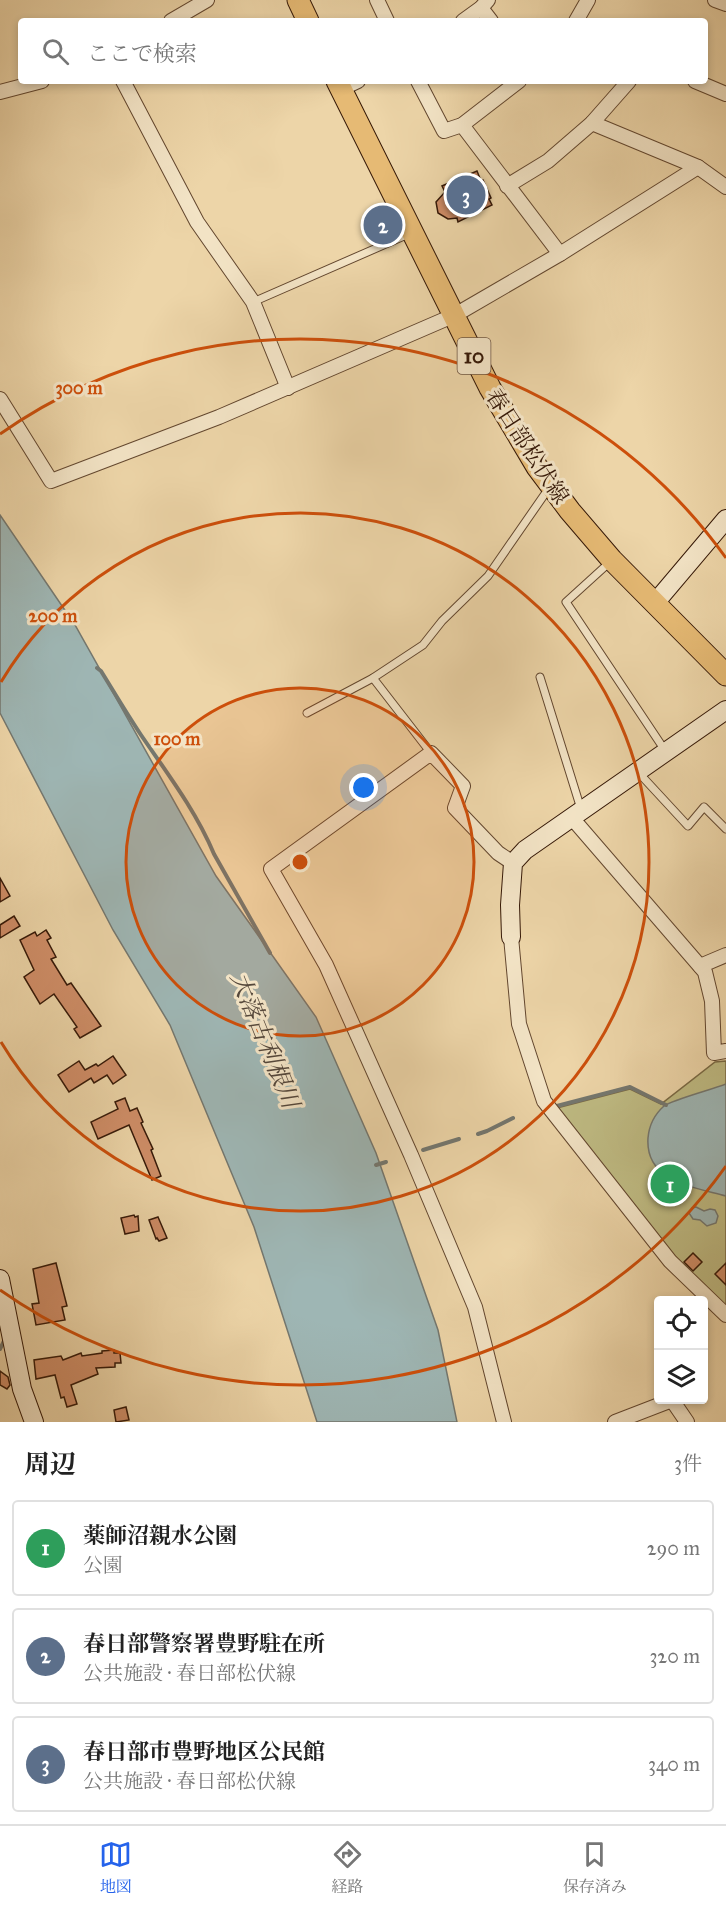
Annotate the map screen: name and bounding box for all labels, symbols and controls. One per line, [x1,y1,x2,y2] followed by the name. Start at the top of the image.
[18,18,708,84] search box
[39,35,72,68] icon: search
[87,40,197,67] text: ここで検索
[446,172,486,218] pin: 3
[364,202,403,248] pin: 2
[458,338,490,374] road number: 10
[55,377,103,400] text: 300 m
[480,384,575,509] street label: 春日部松伏線
[29,605,78,627] text: 200 m
[154,728,201,750] text: 100 m
[349,773,378,802] your location
[290,852,310,872] centre of rings
[224,968,307,1115] water label: 大落古利根川
[650,1162,690,1206] pin: 1
[654,1296,708,1404] map controls
[654,1296,708,1350] button: locate
[654,1350,708,1404] button: layers
[24,1448,76,1480] text: 周辺
[674,1451,702,1475] text: 3件
[83,1522,237,1549] text: 薬師沼親水公園
[42,1536,49,1560] text: 1
[647,1536,700,1560] text: 290 m
[83,1553,123,1577] text: 公園
[83,1630,325,1657] text: 春日部警察署豊野駐在所
[41,1644,50,1668] text: 2
[649,1644,700,1668] text: 320 m
[83,1661,296,1685] text: 公共施設 · 春日部松伏線
[83,1738,325,1765] text: 春日部市豊野地区公民館
[42,1752,50,1776] text: 3
[648,1752,700,1776] text: 340 m
[83,1769,296,1793] text: 公共施設 · 春日部松伏線
[99,1838,132,1897] tab: 地図
[331,1838,364,1897] tab: 経路
[563,1838,627,1897] tab: 保存済み

